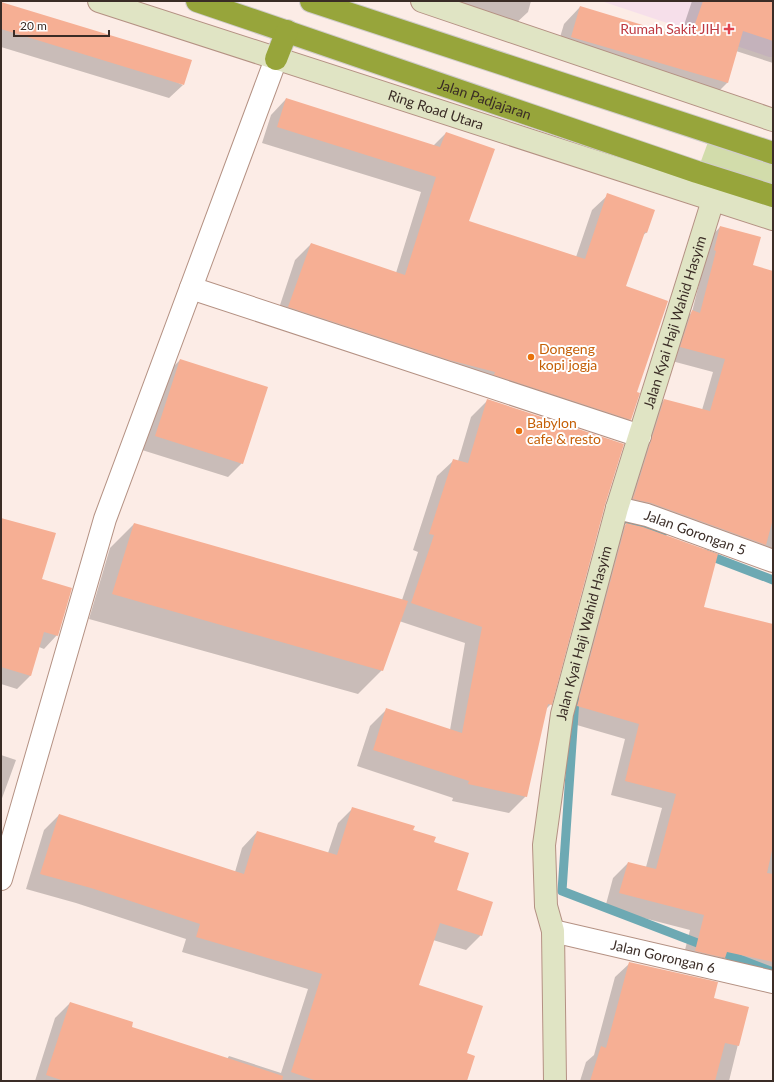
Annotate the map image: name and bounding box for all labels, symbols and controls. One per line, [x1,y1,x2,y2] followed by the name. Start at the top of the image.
[14,12,109,38] scale bar
[20,18,47,33] text: 20 m
[620,20,720,37] place label: Rumah Sakit JIH
[723,23,735,35] marker: Rumah Sakit JIH
[436,75,534,123] street label: Jalan Padjajaran
[386,86,486,133] street label: Ring Road Utara
[639,234,709,411] street label: Jalan Kyai Haji Wahid Hasyim
[539,340,597,373] place label: Dongeng kopi jogja
[526,352,536,362] marker: Dongeng kopi jogja
[527,414,601,447] place label: Babylon cafe & resto
[514,426,524,436] marker: Babylon cafe & resto
[642,506,748,558] street label: Jalan Gorongan 5
[552,544,615,721] street label: Jalan Kyai Haji Wahid Hasyim
[609,936,717,976] street label: Jalan Gorongan 6

